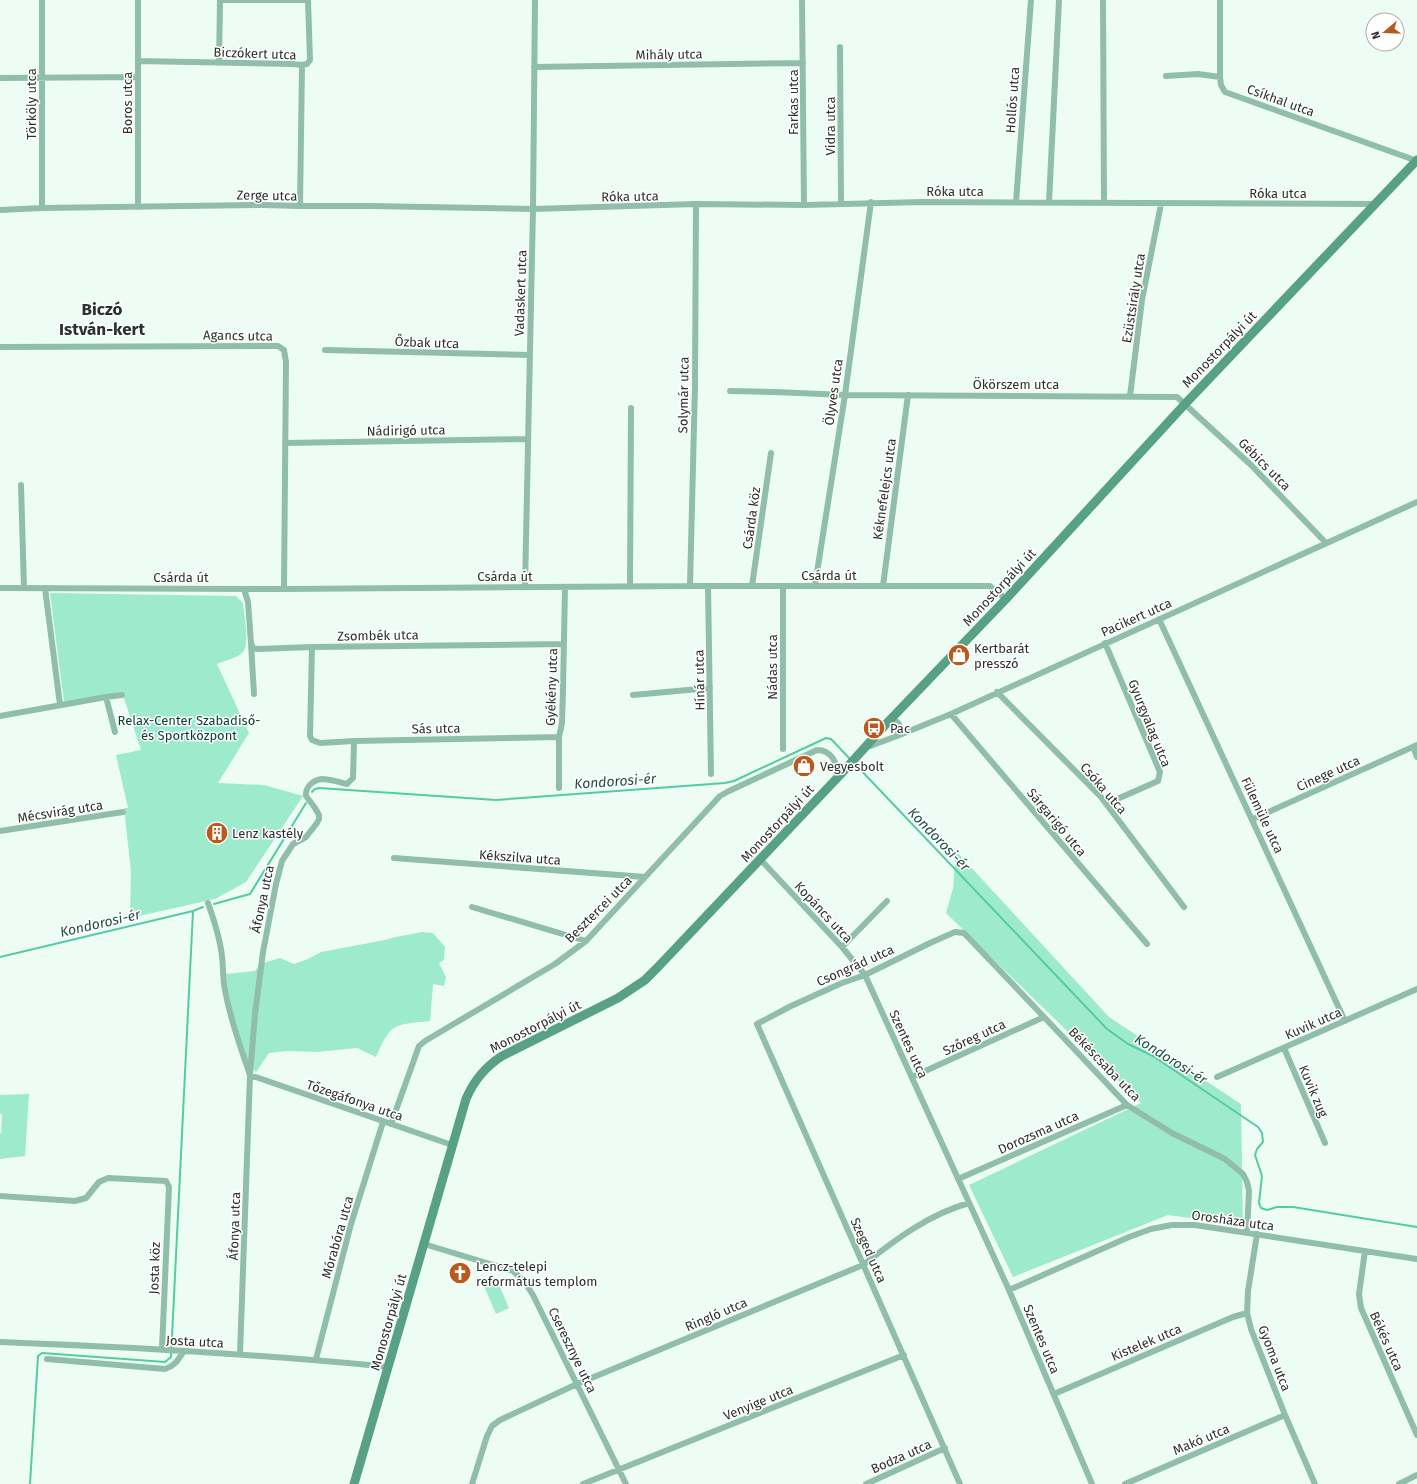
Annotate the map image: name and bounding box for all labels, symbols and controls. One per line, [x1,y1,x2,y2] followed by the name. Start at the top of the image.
[1365,12,1405,52] north arrow
[1369,30,1383,41] text: N
[213,45,297,62] street label: Biczókert utca
[635,46,703,63] street label: Mihály utca
[1003,66,1022,134] street label: Hollós utca
[24,68,39,140] street label: Törköly utca
[786,69,801,135] street label: Farkas utca
[120,72,135,134] street label: Boros utca
[1245,81,1317,120] street label: Csíkhal utca
[823,97,838,155] street label: Vidra utca
[926,184,984,199] street label: Róka utca
[1249,186,1307,201] street label: Róka utca
[237,187,297,204] street label: Zerge utca
[601,188,659,205] street label: Róka utca
[511,249,530,337] street label: Vadaskert utca
[1119,252,1148,344] street label: Ezüstsirály utca
[59,299,145,340] district label: Biczó István-kert
[1179,308,1260,391] street label: Monostorpályi út
[203,327,273,344] street label: Agancs utca
[394,333,460,351] street label: Őzbak utca
[675,357,692,433] street label: Solymár utca
[820,358,846,426] street label: Ölyves utca
[973,376,1059,392] street label: Ökörszem utca
[366,422,446,439] street label: Nádirigó utca
[1235,435,1294,494] street label: Gébics utca
[870,437,899,541] street label: Kéknefelejcs utca
[740,486,763,550] street label: Csárda köz
[960,545,1039,629] street label: Monostorpályi út
[801,568,857,583] street label: Csárda út
[477,569,533,584] street label: Csárda út
[153,570,209,585] street label: Csárda út
[1099,595,1174,640] street label: Pacikert utca
[337,627,419,644] street label: Zsombék utca
[765,634,780,700] street label: Nádas utca
[974,641,1030,671] place label: Kertbarát presszó
[946,642,972,668] shop icon: Kertbarát presszó
[543,648,560,726] street label: Gyékény utca
[691,649,708,711] street label: Hínár utca
[1125,677,1174,769] street label: Gyurgyalag utca
[118,713,260,743] park label: Relax-Center Szabadiső- és Sportközpont
[861,715,887,741] bus stop icon: Pac
[411,721,461,736] street label: Sás utca
[890,721,910,736] place label: Pac
[791,753,817,779] shop icon: Vegyesbolt
[1294,753,1362,794] street label: Cinege utca
[820,759,884,774] place label: Vegyesbolt
[1077,760,1130,817] street label: Csóka utca
[574,770,657,793] water label: Kondorosi-ér
[1238,775,1287,856] street label: Fülemüle utca
[738,781,817,865] street label: Monostorpályi út
[1024,785,1089,859] street label: Sárgarigó utca
[16,797,104,826] street label: Mécsvirág utca
[904,804,974,875] water label: Kondorosi-ér
[204,820,230,846] building icon: Lenz kastély
[232,826,304,841] place label: Lenz kastély
[478,847,561,868] street label: Kékszilva utca
[248,864,277,934] street label: Áfonya utca
[562,873,635,946] street label: Besztercei utca
[791,879,856,946] street label: Kopáncs utca
[58,906,143,941] water label: Kondorosi-ér
[814,942,896,989] street label: Csongrád utca
[487,997,583,1056] street label: Monostorpályi út
[1283,1004,1344,1043] street label: Kuvik utca
[886,1008,931,1081] street label: Szentes utca
[941,1016,1008,1058] street label: Szőreg utca
[1065,1024,1144,1105] street label: Békéscsaba utca
[1131,1030,1211,1089] water label: Kondorosi-ér
[1296,1063,1331,1120] street label: Kuvik zug
[305,1077,405,1124] street label: Tőzegáfonya utca
[996,1108,1081,1157] street label: Dorozsma utca
[226,1191,243,1261] street label: Áfonya utca
[319,1194,356,1280] street label: Mórabóra utca
[1191,1207,1275,1234] street label: Orosháza utca
[848,1215,890,1285] street label: Szeged utca
[146,1241,163,1294] street label: Josta köz
[476,1259,597,1289] place label: Lencz-telepi református templom
[447,1260,473,1286] church icon: Lencz-telepi református templom
[367,1272,410,1372] street label: Monostorpályi út
[683,1295,749,1334] street label: Ringló utca
[1020,1302,1063,1376] street label: Szentes utca
[545,1305,600,1395] street label: Cseresznye utca
[1367,1309,1406,1373] street label: Békés utca
[1109,1321,1184,1364] street label: Kistelek utca
[1255,1323,1294,1393] street label: Gyoma utca
[166,1332,224,1351] street label: Josta utca
[721,1382,795,1423] street label: Venyige utca
[1171,1421,1232,1458] street label: Makó utca
[869,1436,934,1476] street label: Bodza utca

